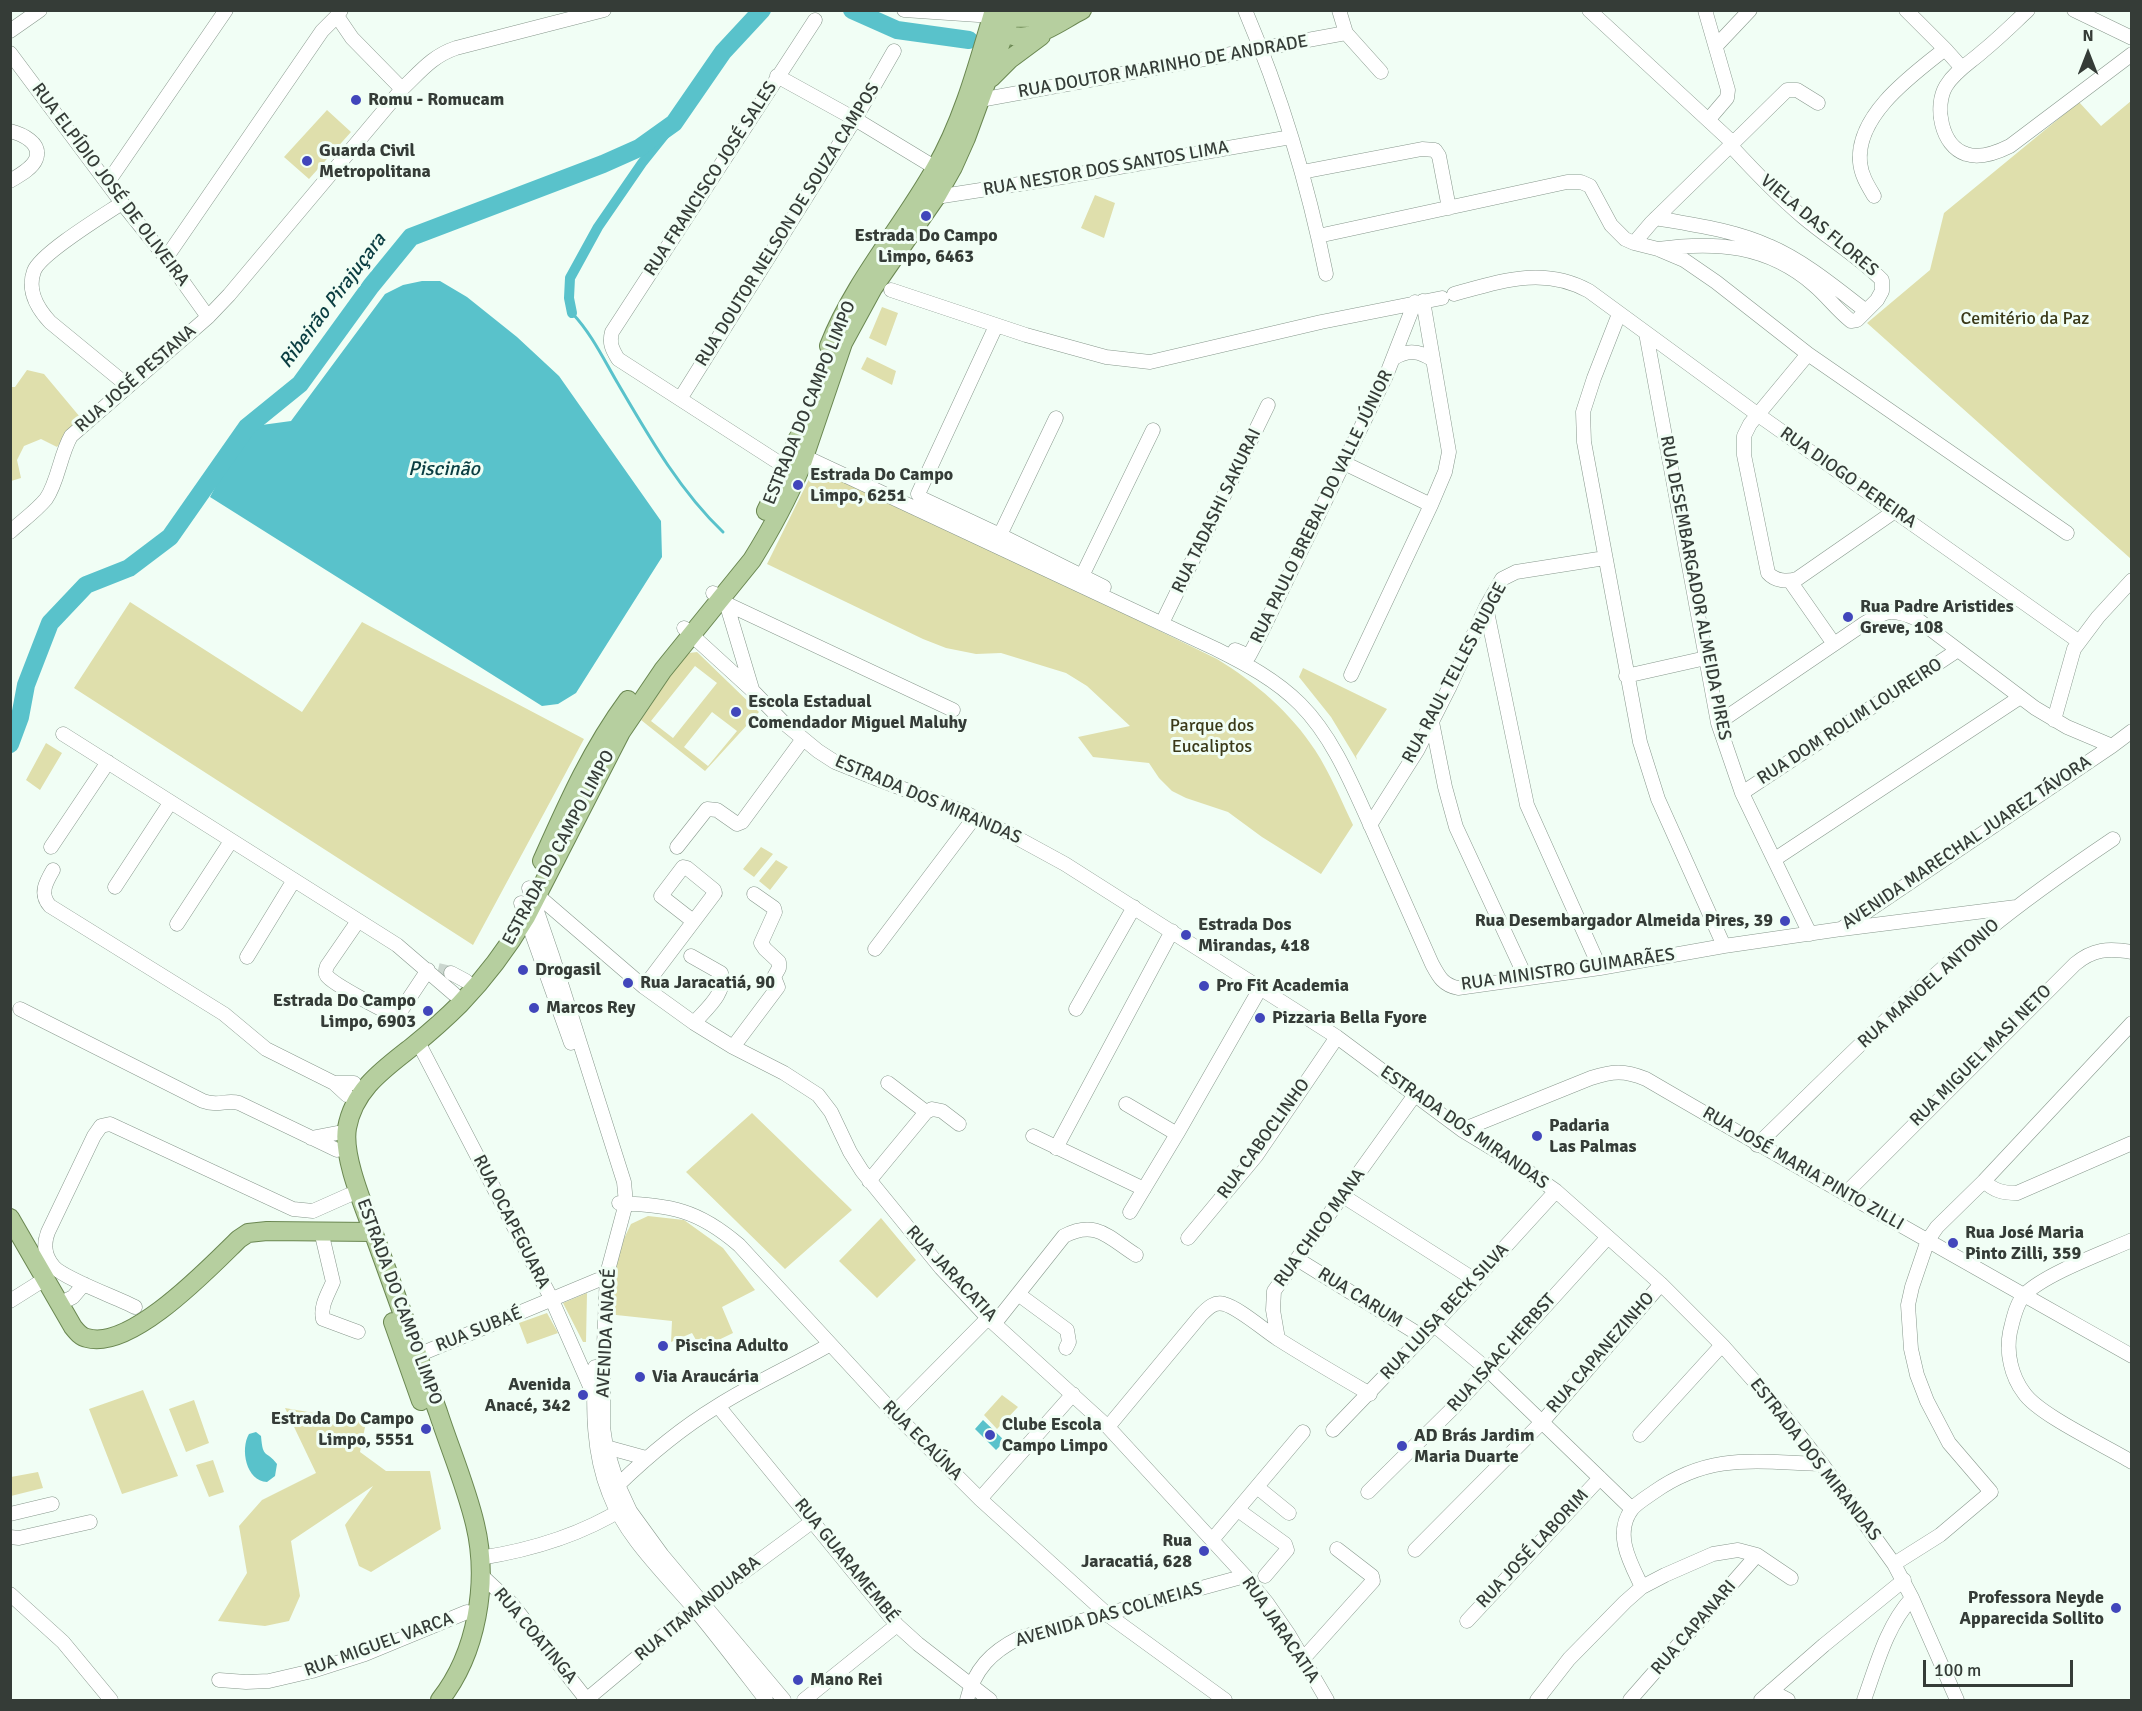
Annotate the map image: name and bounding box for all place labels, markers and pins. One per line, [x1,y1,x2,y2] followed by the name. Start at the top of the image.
[368,89,504,111] place label: Romu - Romucam
[349,93,363,107] marker: Romu - Romucam
[319,140,431,182] place label: Guarda Civil Metropolitana
[300,154,314,168] marker: Guarda Civil Metropolitana
[919,209,933,223] marker: Estrada Do Campo Limpo, 6463
[854,225,998,268] place label: Estrada Do Campo Limpo, 6463
[810,464,953,506] place label: Estrada Do Campo Limpo, 6251
[791,478,805,492] marker: Estrada Do Campo Limpo, 6251
[1860,596,2014,638] place label: Rua Padre Aristides Greve, 108
[1841,610,1855,624] marker: Rua Padre Aristides Greve, 108
[748,691,967,734] place label: Escola Estadual Comendador Miguel Maluhy
[729,705,743,719] marker: Escola Estadual Comendador Miguel Maluhy
[1475,910,1773,932] place label: Rua Desembargador Almeida Pires, 39
[1198,914,1310,956] place label: Estrada Dos Mirandas, 418
[1778,914,1792,928] marker: Rua Desembargador Almeida Pires, 39
[1179,928,1193,942] marker: Estrada Dos Mirandas, 418
[535,959,601,981] place label: Drogasil
[516,963,530,977] marker: Drogasil
[640,972,775,994] place label: Rua Jaracatiá, 90
[1216,975,1349,997] place label: Pro Fit Academia
[621,976,635,990] marker: Rua Jaracatiá, 90
[1197,979,1211,993] marker: Pro Fit Academia
[273,990,416,1032] place label: Estrada Do Campo Limpo, 6903
[546,997,635,1019] place label: Marcos Rey
[527,1001,541,1015] marker: Marcos Rey
[421,1004,435,1018] marker: Estrada Do Campo Limpo, 6903
[1272,1007,1427,1029] place label: Pizzaria Bella Fyore
[1253,1011,1267,1025] marker: Pizzaria Bella Fyore
[1549,1115,1636,1158] place label: Padaria Las Palmas
[1530,1129,1544,1143] marker: Padaria Las Palmas
[1965,1222,2084,1264] place label: Rua José Maria Pinto Zilli, 359
[1946,1236,1960,1250] marker: Rua José Maria Pinto Zilli, 359
[675,1335,788,1357] place label: Piscina Adulto
[656,1339,670,1353] marker: Piscina Adulto
[652,1366,759,1388] place label: Via Araucária
[633,1370,647,1384] marker: Via Araucária
[485,1374,571,1416] place label: Avenida Anacé, 342
[576,1388,590,1402] marker: Avenida Anacé, 342
[271,1408,414,1450] place label: Estrada Do Campo Limpo, 5551
[1002,1414,1108,1456] place label: Clube Escola Campo Limpo
[419,1422,433,1436] marker: Estrada Do Campo Limpo, 5551
[1414,1425,1534,1468] place label: AD Brás Jardim Maria Duarte
[983,1428,997,1442] marker: Clube Escola Campo Limpo
[1395,1439,1409,1453] marker: AD Brás Jardim Maria Duarte
[1081,1530,1192,1572] place label: Rua Jaracatiá, 628
[1197,1544,1211,1558] marker: Rua Jaracatiá, 628
[1960,1587,2104,1630] place label: Professora Neyde Apparecida Sollito
[2109,1601,2123,1615] marker: Professora Neyde Apparecida Sollito
[810,1669,883,1691] place label: Mano Rei
[791,1673,805,1687] marker: Mano Rei

